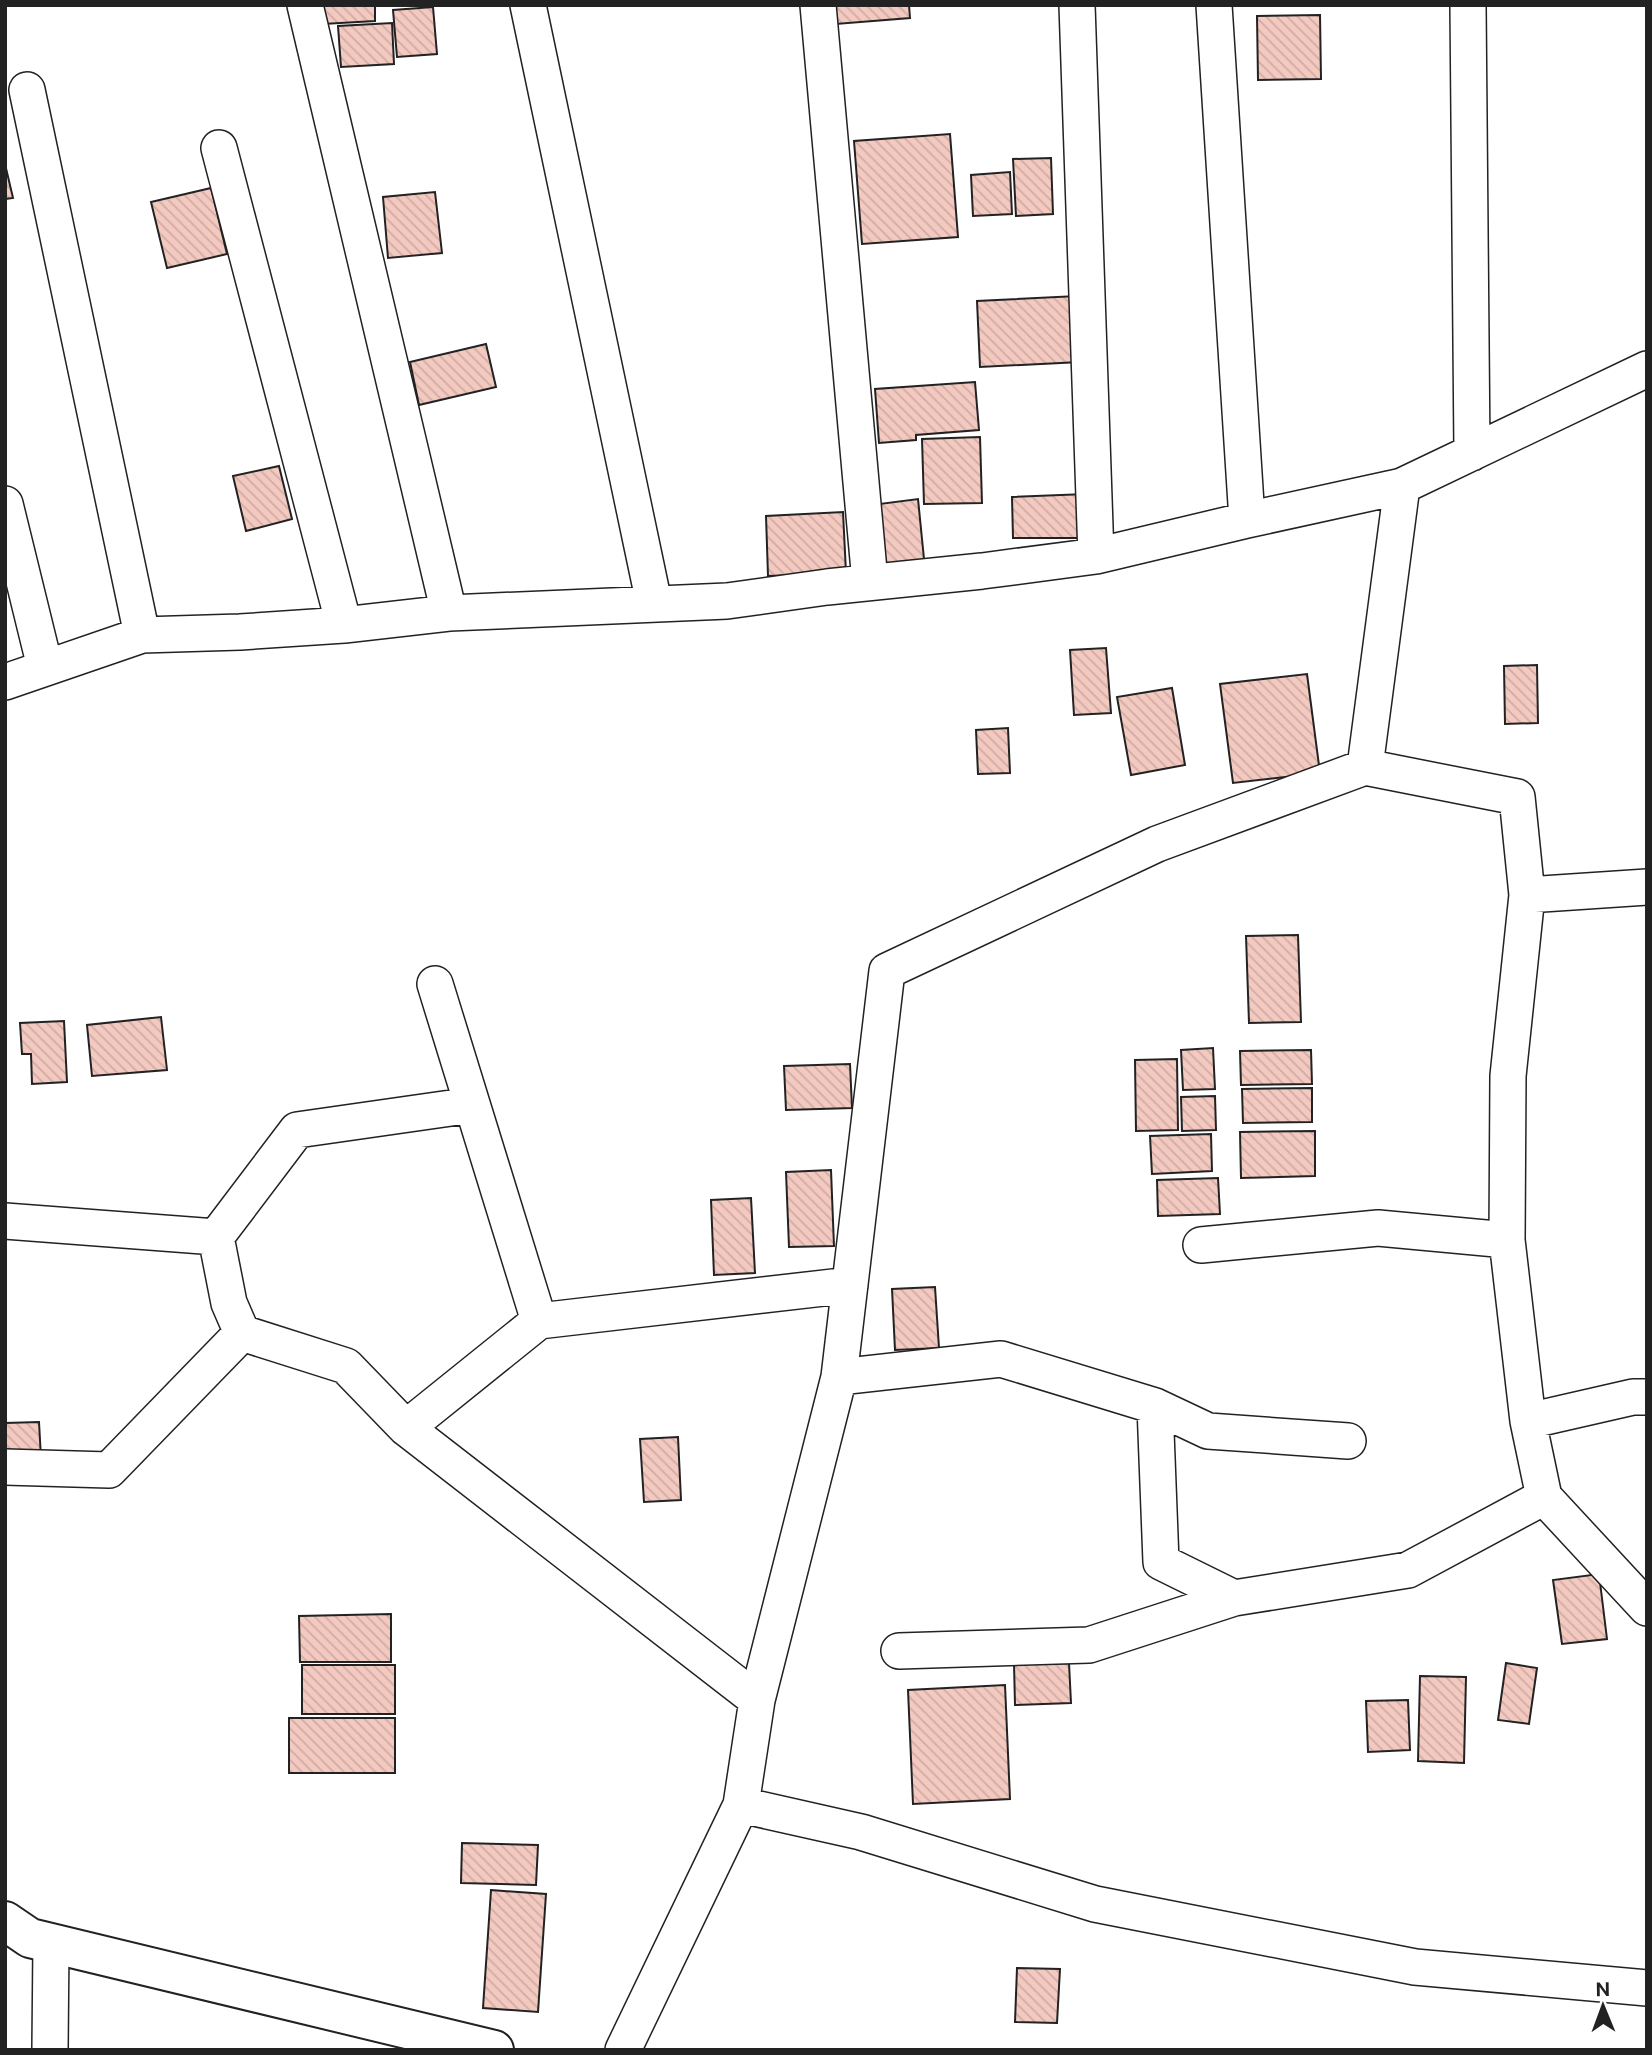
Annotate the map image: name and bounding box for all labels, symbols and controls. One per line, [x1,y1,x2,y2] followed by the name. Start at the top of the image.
[1568,1971,1638,2041] north arrow
[1595,1978,1610,2000] text: N

